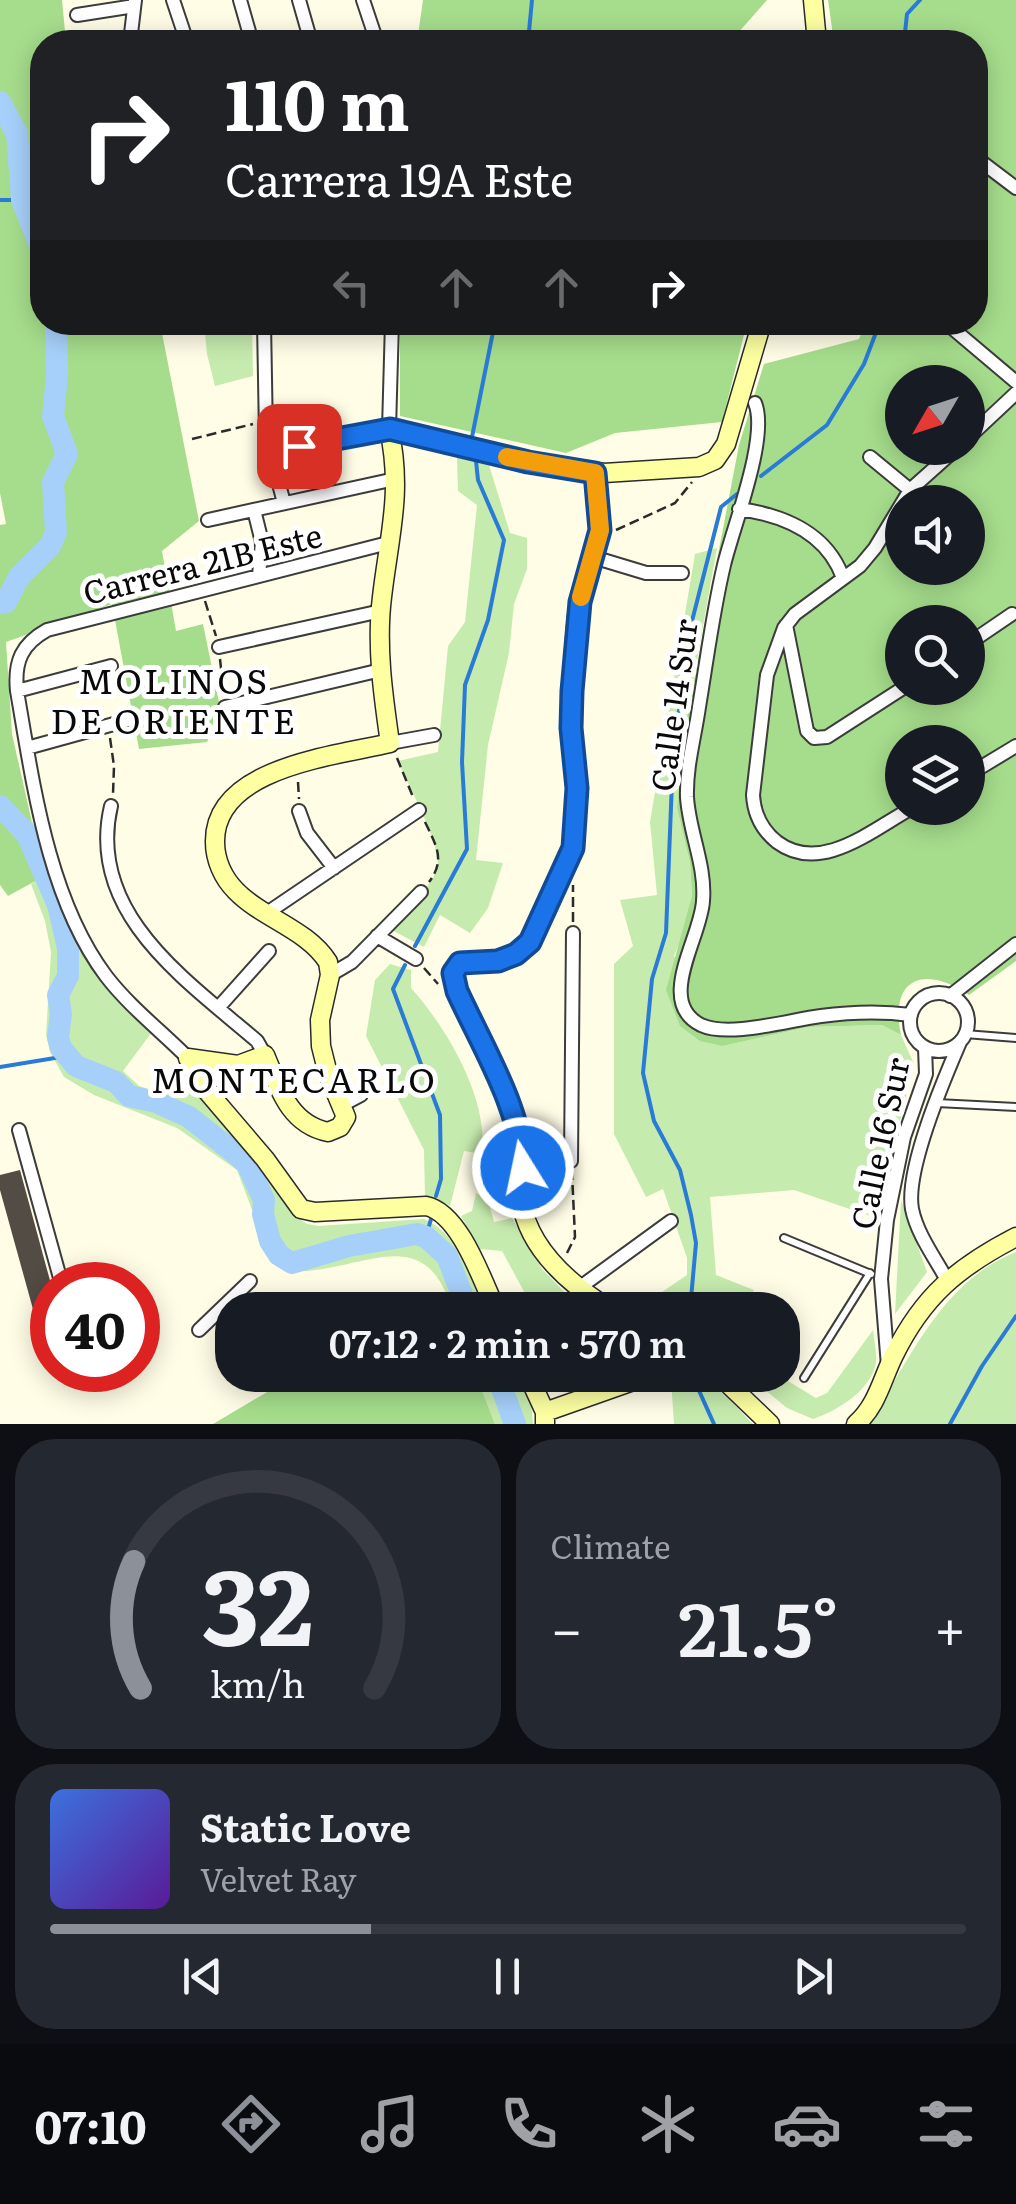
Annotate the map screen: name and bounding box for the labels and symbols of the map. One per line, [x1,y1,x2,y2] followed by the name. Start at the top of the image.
[885,365,985,465] north arrow
[257,404,342,489] pin
[77,509,327,615] street label: Carrera 21B Este
[636,616,708,794] street label: Calle 14 Sur
[50,653,298,745] district label: MOLINOS DE ORIENTE
[151,1052,437,1104] district label: MONTECARLO
[836,1053,920,1233] street label: Calle 16 Sur
[471,1116,575,1220] position arrow
[30,1262,160,1392] speed limit sign: 40

